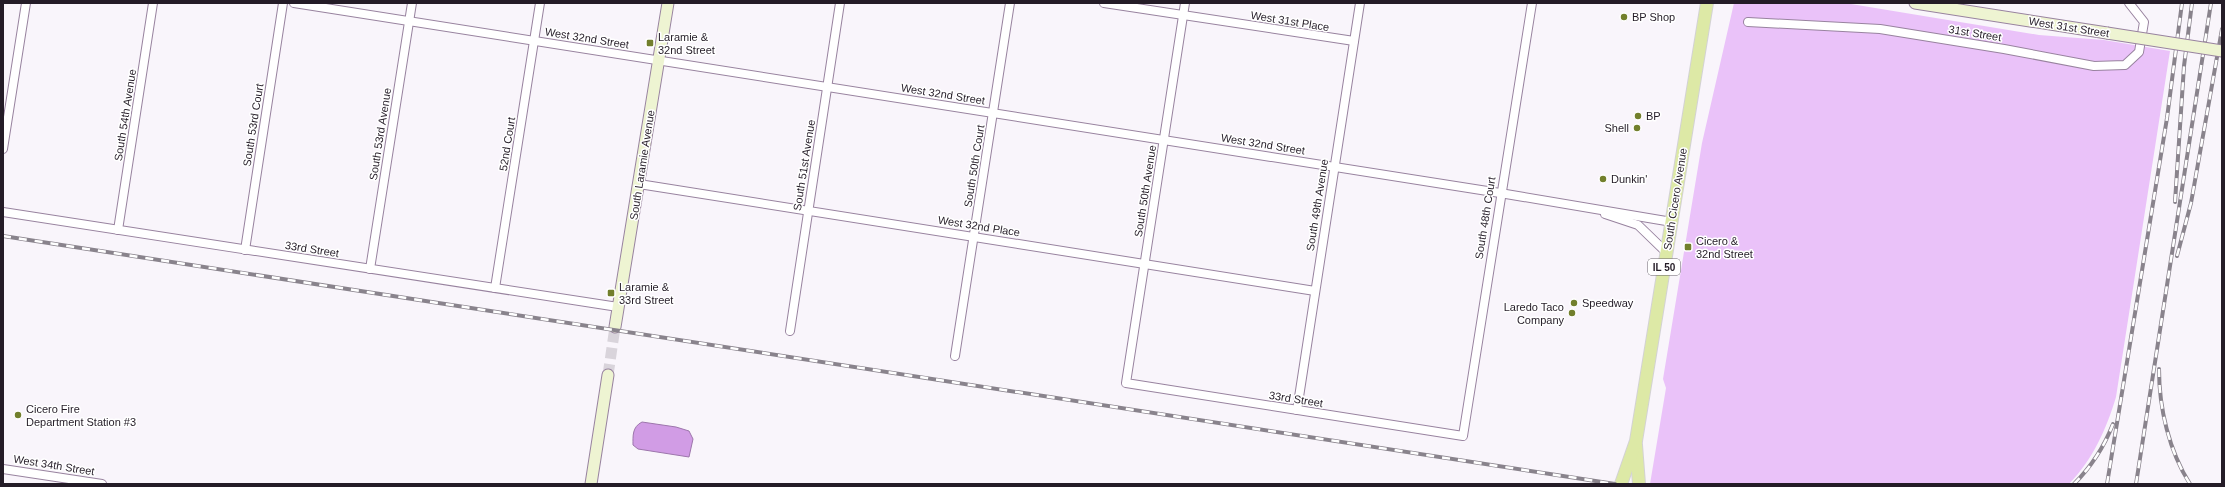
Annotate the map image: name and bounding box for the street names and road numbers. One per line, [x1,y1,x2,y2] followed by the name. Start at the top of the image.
[1250,9,1330,33] street label: West 31st Place
[2028,15,2110,39] street label: West 31st Street
[1948,23,2002,43] street label: 31st Street
[544,25,630,51] street label: West 32nd Street
[112,68,138,162] street label: South 54th Avenue
[900,81,986,107] street label: West 32nd Street
[241,83,265,167] street label: South 53rd Court
[367,87,393,181] street label: South 53rd Avenue
[627,109,657,221] street label: South Laramie Avenue
[497,116,517,172] street label: 52nd Court
[791,119,817,211] street label: South 51st Avenue
[962,124,986,208] street label: South 50th Court
[1220,131,1306,157] street label: West 32nd Street
[1132,144,1158,238] street label: South 50th Avenue
[1661,147,1689,251] street label: South Cicero Avenue
[1304,158,1330,252] street label: South 49th Avenue
[1473,176,1497,260] street label: South 48th Court
[937,214,1021,238] street label: West 32nd Place
[284,239,340,259] street label: 33rd Street
[1648,259,1680,275] road number: IL 50
[1268,389,1324,409] street label: 33rd Street
[13,453,95,477] street label: West 34th Street

